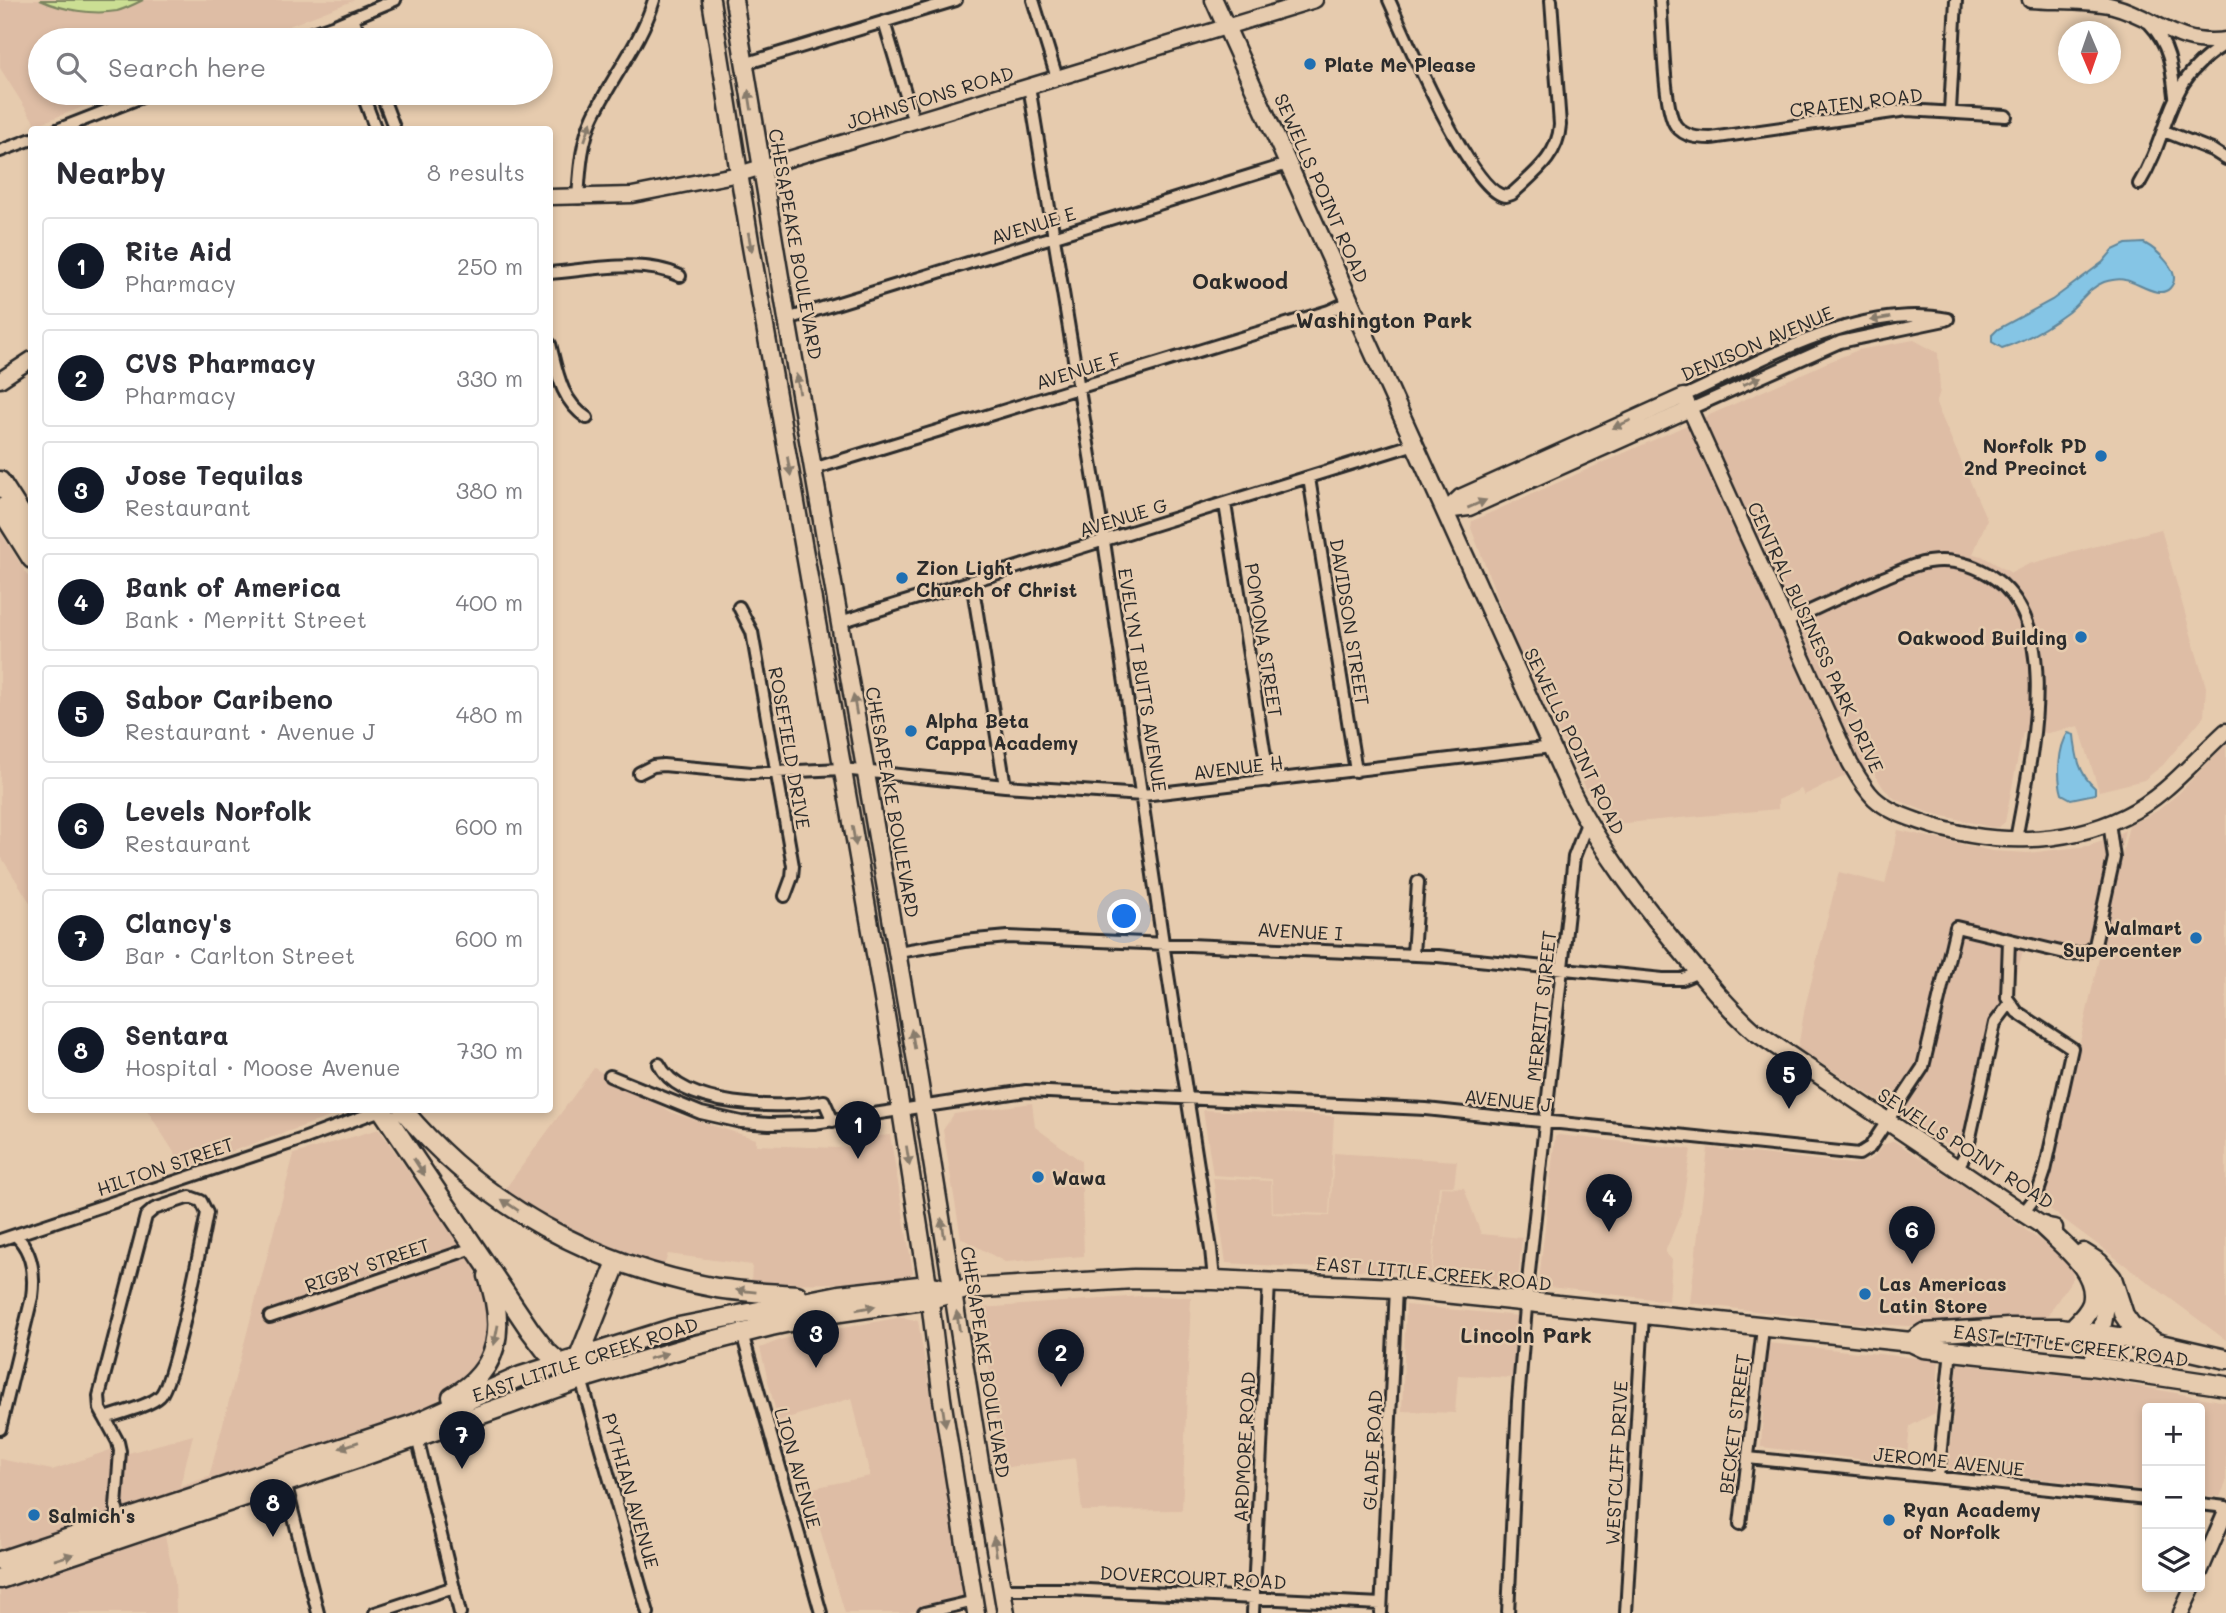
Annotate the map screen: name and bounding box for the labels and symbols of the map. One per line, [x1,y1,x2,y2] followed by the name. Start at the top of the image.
[2058,21,2121,84] north arrow
[1324,52,1476,77] place label: Plate Me Please
[1302,56,1318,72] marker: Plate Me Please
[843,60,1017,134] street label: JOHNSTONS ROAD
[1788,81,1924,123] street label: CRATEN ROAD
[744,89,755,111] one-way arrow
[1269,89,1375,287] street label: SEWELLS POINT ROAD
[583,120,594,141] one-way arrow
[763,127,829,361] street label: CHESAPEAKE BOULEVARD
[987,200,1079,250] street label: AVENUE E
[745,231,756,253] one-way arrow
[1192,267,1288,294] district label: Oakwood
[1677,300,1837,386] street label: DENISON AVENUE
[1296,306,1472,333] district label: Washington Park
[1869,314,1891,325] one-way arrow
[1032,345,1124,395] street label: AVENUE F
[792,373,803,395] one-way arrow
[1742,375,1762,387] one-way arrow
[1611,419,1632,430] one-way arrow
[1964,433,2087,480] place label: Norfolk PD 2nd Precinct
[2093,448,2109,464] marker: Norfolk PD 2nd Precinct
[784,455,795,477] one-way arrow
[1076,492,1170,542] street label: AVENUE G
[1467,498,1487,510] one-way arrow
[1742,498,1890,777] street label: CENTRAL BUSINESS PARK DRIVE
[1324,537,1376,707] street label: DAVIDSON STREET
[916,555,1077,602] place label: Zion Light Church of Christ
[1239,561,1289,719] street label: POMONA STREET
[1113,566,1173,794] street label: EVELYN T BUTTS AVENUE
[894,570,910,586] marker: Zion Light Church of Christ
[1897,625,2067,650] place label: Oakwood Building
[2073,629,2089,645] marker: Oakwood Building
[1519,643,1631,839] street label: SEWELLS POINT ROAD
[763,665,817,831] street label: ROSEFIELD DRIVE
[860,685,926,919] street label: CHESAPEAKE BOULEVARD
[849,694,860,716] one-way arrow
[925,708,1078,755] place label: Alpha Beta Cappa Academy
[903,723,919,739] marker: Alpha Beta Cappa Academy
[1192,749,1284,785] street label: AVENUE H
[849,826,860,848] one-way arrow
[1107,899,1141,933] your location
[2063,915,2182,962] place label: Walmart Supercenter
[1257,916,1343,946] street label: AVENUE I
[1521,929,1561,1083] street label: MERRITT STREET
[2188,930,2204,946] marker: Walmart Supercenter
[907,1028,918,1050] one-way arrow
[1766,1051,1812,1109] pin: 5
[1873,1082,2059,1214] street label: SEWELLS POINT ROAD
[1463,1083,1553,1117] street label: AVENUE J
[835,1101,881,1159] pin: 1
[93,1131,237,1201] street label: HILTON STREET
[903,1145,914,1167] one-way arrow
[413,1157,426,1176] one-way arrow
[1052,1165,1106,1190] place label: Wawa
[1030,1169,1046,1185] marker: Wawa
[1586,1174,1632,1232] pin: 4
[500,1199,520,1212] one-way arrow
[1889,1206,1935,1264] pin: 6
[937,1217,948,1239] one-way arrow
[301,1232,433,1298] street label: RIGBY STREET
[955,1244,1017,1480] street label: CHESAPEAKE BOULEVARD
[1315,1250,1553,1296] street label: EAST LITTLE CREEK ROAD
[1879,1271,2007,1318] place label: Las Americas Latin Store
[735,1286,757,1297] one-way arrow
[1857,1286,1873,1302] marker: Las Americas Latin Store
[855,1302,877,1313] one-way arrow
[793,1310,839,1368] pin: 3
[952,1310,963,1332] one-way arrow
[469,1311,701,1407] street label: EAST LITTLE CREEK ROAD
[1952,1318,2190,1372] street label: EAST LITTLE CREEK ROAD
[1460,1321,1592,1348] district label: Lincoln Park
[490,1325,501,1347] one-way arrow
[1038,1329,1084,1387] pin: 2
[648,1350,669,1360] one-way arrow
[1713,1352,1755,1496] street label: BECKET STREET
[1228,1371,1260,1523] street label: ARDMORE ROAD
[1599,1380,1633,1546] street label: WESTCLIFF DRIVE
[1356,1389,1388,1511] street label: GLADE ROAD
[769,1405,827,1531] street label: LION AVENUE
[939,1405,950,1427] one-way arrow
[597,1410,665,1572] street label: PYTHIAN AVENUE
[439,1411,485,1469] pin: 7
[339,1440,360,1451] one-way arrow
[1872,1441,2026,1481] street label: JEROME AVENUE
[250,1479,296,1537] pin: 8
[1903,1497,2041,1544] place label: Ryan Academy of Norfolk
[48,1503,135,1528] place label: Salmich's
[26,1507,42,1523] marker: Salmich's
[1881,1512,1897,1528] marker: Ryan Academy of Norfolk
[989,1534,1000,1556] one-way arrow
[54,1551,75,1562] one-way arrow
[1099,1560,1287,1594] street label: DOVERCOURT ROAD

